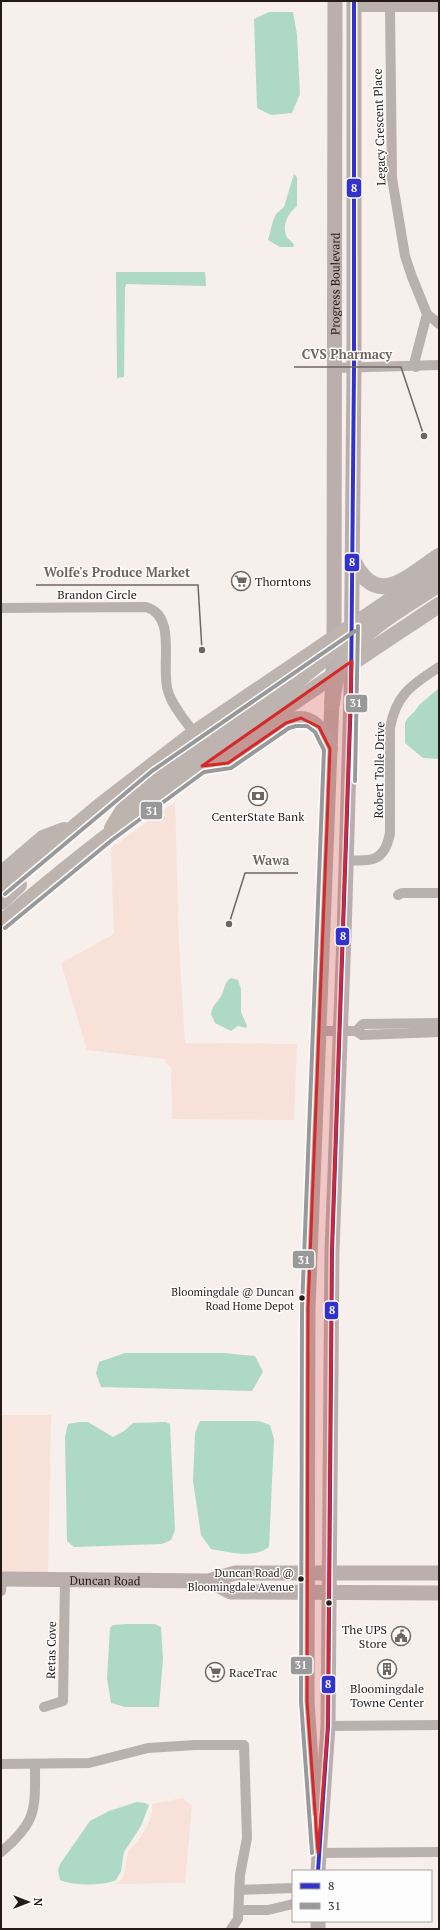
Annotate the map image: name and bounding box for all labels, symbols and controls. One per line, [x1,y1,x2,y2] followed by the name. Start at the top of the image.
[369,68,389,186] street label: Legacy Crescent Place
[346,178,362,198] line badge: 8
[351,181,357,195] text: 8
[327,232,342,335] street label: Progress Boulevard
[294,342,401,367] callout: CVS Pharmacy
[302,345,393,363] text: CVS Pharmacy
[344,553,360,572] line badge: 8
[349,555,355,569] text: 8
[36,560,198,585] callout: Wolfe's Produce Market
[44,563,191,581] text: Wolfe's Produce Market
[230,570,252,592] supermarket icon: Thorntons
[255,574,311,589] place label: Thorntons
[57,587,137,602] street label: Brandon Circle
[345,694,368,713] line badge: 31
[350,696,362,710] text: 31
[371,722,387,818] street label: Robert Tolle Drive
[247,785,269,807] bank icon: CenterState Bank
[140,801,163,820] line badge: 31
[146,804,158,818] text: 31
[212,809,305,824] place label: CenterState Bank
[245,848,298,873] callout: Wawa
[252,851,290,869] text: Wawa
[335,927,350,946] line badge: 8
[340,929,346,943] text: 8
[292,1250,315,1269] line badge: 31
[298,1253,310,1267] text: 31
[171,1285,294,1313] place label: Bloomingdale @ Duncan Road Home Depot
[297,1293,307,1303] marker: Bloomingdale @ Duncan Road Home Depot
[324,1301,339,1320] line badge: 8
[329,1303,335,1317] text: 8
[188,1566,294,1594] place label: Duncan Road @ Bloomingdale Avenue
[69,1572,141,1588] street label: Duncan Road
[296,1574,306,1584] marker: Duncan Road @ Bloomingdale Avenue
[324,1598,334,1608] unlabelled marker
[43,1621,59,1679] street label: Retas Cove
[342,1622,387,1651] place label: The UPS Store
[390,1625,412,1647] public building icon: The UPS Store
[290,1656,313,1675] line badge: 31
[295,1658,307,1672] text: 31
[376,1658,398,1680] building icon: Bloomingdale Towne Center
[204,1661,226,1683] supermarket icon: RaceTrac
[229,1665,278,1680] place label: RaceTrac
[321,1675,336,1694] line badge: 8
[325,1677,331,1691] text: 8
[350,1681,424,1710] place label: Bloomingdale Towne Center
[292,1870,432,1922] legend
[328,1878,334,1893] text: 8
[8,1882,48,1922] north arrow
[31,1898,45,1907] text: N
[328,1898,341,1913] text: 31

